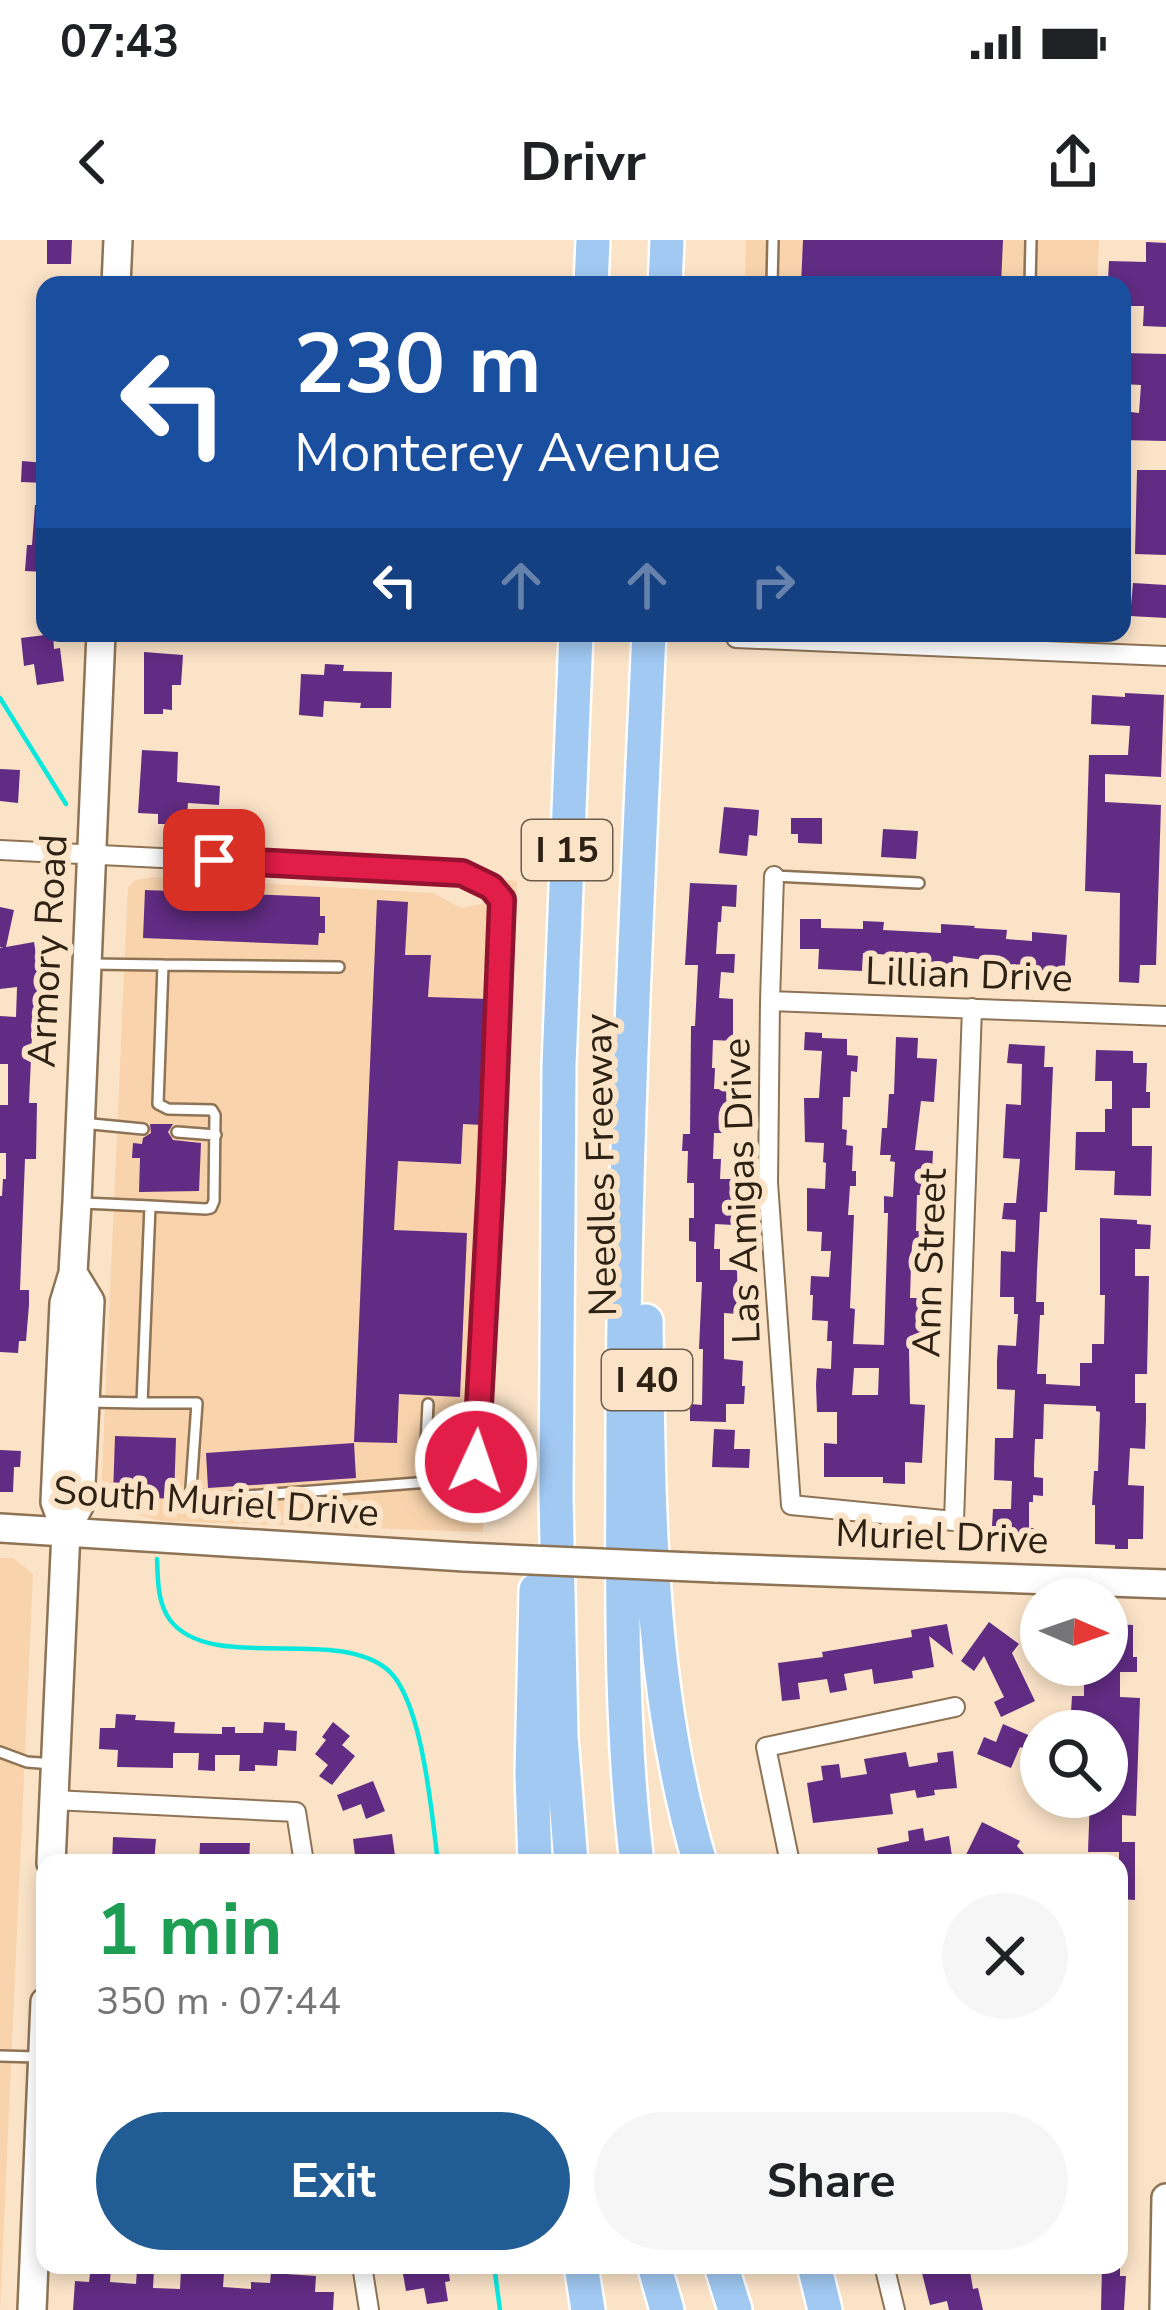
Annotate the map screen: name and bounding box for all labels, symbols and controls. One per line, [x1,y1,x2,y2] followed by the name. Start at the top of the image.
[60,12,179,73] text: 07:43
[520,125,646,199] text: Drivr
[60,129,126,195] icon: back
[1040,129,1106,195] icon: share
[294,307,542,422] text: 230 m
[96,324,252,480] icon: left
[294,416,721,490] text: Monterey Avenue
[362,552,428,618] icon: left
[488,552,554,618] icon: ahead
[614,552,680,618] icon: ahead
[740,552,806,618] icon: right
[163,809,265,911] pin
[522,820,612,880] road number: I 15
[181,827,247,893] icon: arrive
[15,833,81,1069] street label: Armory Road
[864,945,1074,1005] street label: Lillian Drive
[572,1013,630,1317] street label: Needles Freeway
[710,1037,774,1345] street label: Las Amigas Drive
[900,1167,960,1358] street label: Ann Street
[602,1350,692,1410] road number: I 40
[413,1399,539,1525] position arrow
[51,1464,381,1540] street label: South Muriel Drive
[835,1507,1049,1567] street label: Muriel Drive
[1020,1578,1128,1686] north arrow
[1020,1578,1128,1818] map controls
[1020,1710,1128,1818] button: search
[96,1881,282,1979] text: 1 min
[942,1893,1068,2019] button: close
[96,1975,341,2028] text: 350 m · 07:44
[96,2112,570,2250] button: Exit
[594,2112,1068,2250] button: Share

